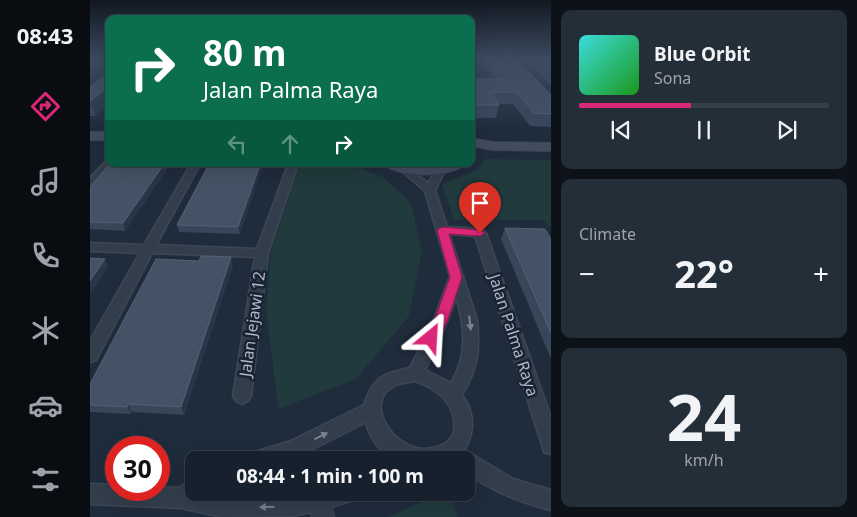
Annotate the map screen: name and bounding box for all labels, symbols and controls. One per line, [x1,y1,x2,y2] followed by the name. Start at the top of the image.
[17,20,73,50] text: 08:43
[203,29,286,76] text: 80 m
[120,35,185,100] icon: right
[654,41,750,67] text: Blue Orbit
[654,67,691,89] text: Sona
[203,74,378,104] text: Jalan Palma Raya
[28,89,63,124] icon: directions
[607,116,635,144] icon: previous
[690,116,718,144] icon: pause
[773,116,801,144] icon: next
[223,130,251,158] icon: left
[276,130,304,158] icon: ahead
[329,130,357,158] icon: right
[28,164,63,199] icon: music
[459,182,501,233] pin
[466,189,494,217] icon: arrive
[579,223,636,245] text: Climate
[28,238,63,273] icon: phone
[674,247,734,299] text: 22°
[579,254,595,292] text: −
[813,254,829,292] text: +
[483,269,544,399] street label: Jalan Palma Raya
[233,270,270,380] street label: Jalan Jejawi 12
[404,311,456,363] position arrow
[28,313,63,348] icon: climate
[466,315,474,331] one-way arrow
[667,372,741,460] text: 24
[28,388,63,423] icon: car
[314,432,328,440] one-way arrow
[105,436,170,501] speed limit sign: 30
[684,449,724,471] text: km/h
[28,462,63,497] icon: filters
[236,463,424,489] text: 08:44 · 1 min · 100 m
[259,503,275,511] one-way arrow

